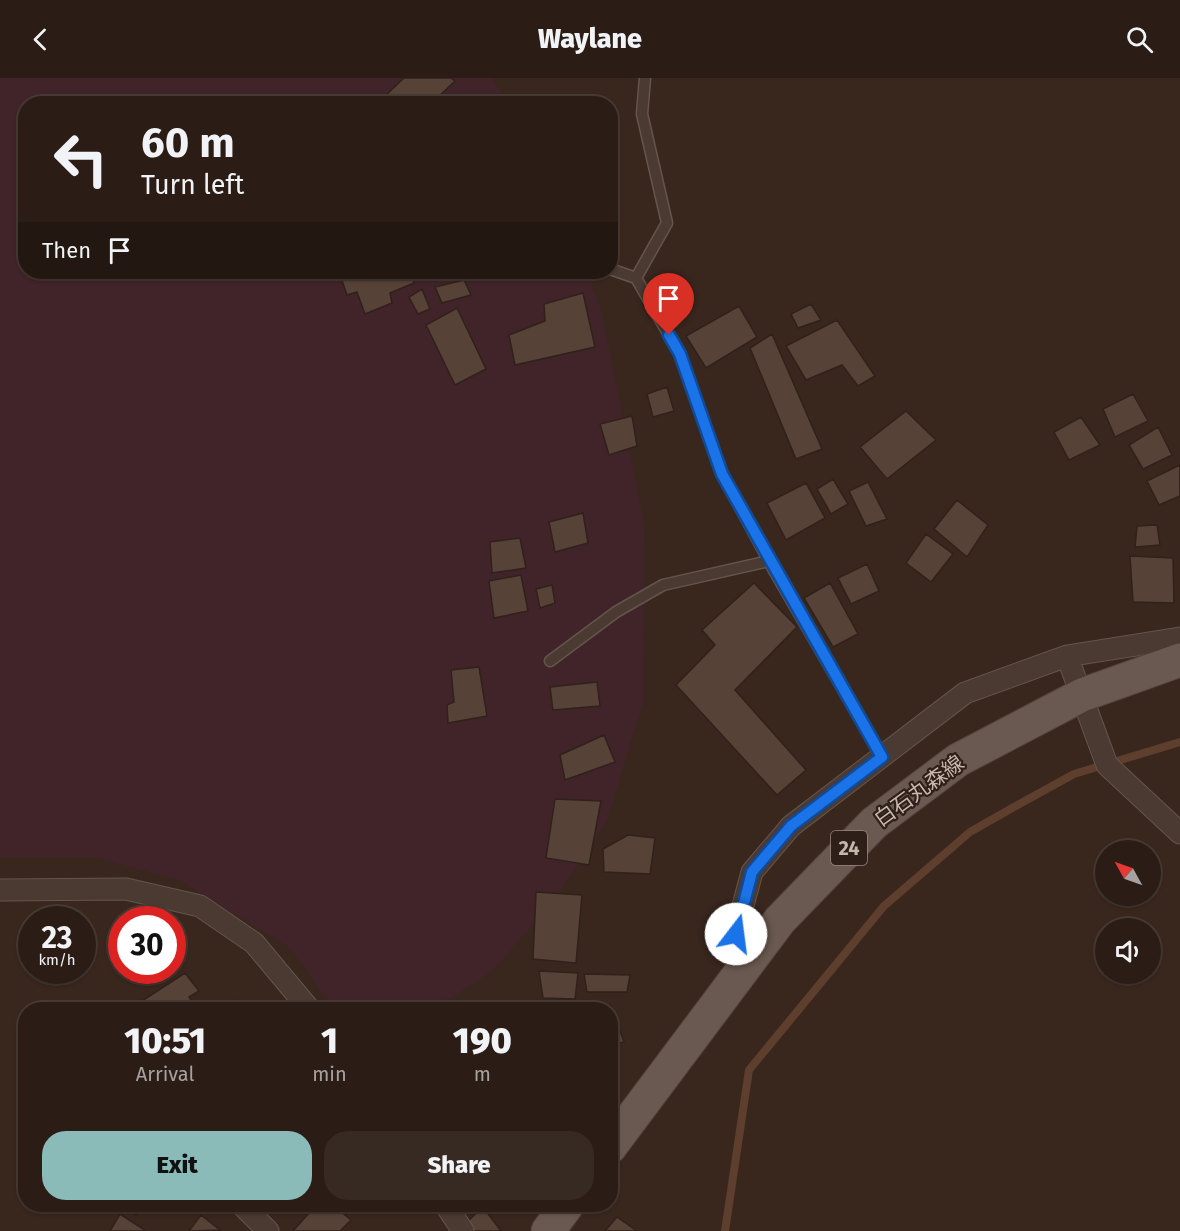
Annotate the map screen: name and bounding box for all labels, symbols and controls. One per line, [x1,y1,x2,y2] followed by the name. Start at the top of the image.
[24,23,57,56] icon: back
[538,23,642,55] text: Waylane
[1123,23,1156,56] icon: search
[141,118,235,168] text: 60 m
[42,120,120,198] icon: left
[141,169,244,201] text: Turn left
[103,234,136,267] icon: arrive
[42,237,91,264] text: Then
[643,273,694,335] pin
[652,282,685,315] icon: arrive
[869,750,969,832] street label: 白石丸森線
[831,831,867,865] road number: 24
[1095,840,1161,906] north arrow
[1095,840,1161,984] map controls
[704,902,768,966] position arrow
[108,906,186,984] speed limit sign: 30
[1095,918,1161,984] button: sound
[42,920,72,956] text: 23
[38,951,76,969] text: km/h
[124,1019,206,1063] text: 10:51
[321,1019,338,1063] text: 1
[453,1019,512,1063] text: 190
[136,1062,194,1086] text: Arrival
[312,1062,347,1086] text: min
[474,1062,491,1086] text: m
[42,1131,312,1200] button: Exit
[324,1131,594,1200] button: Share

